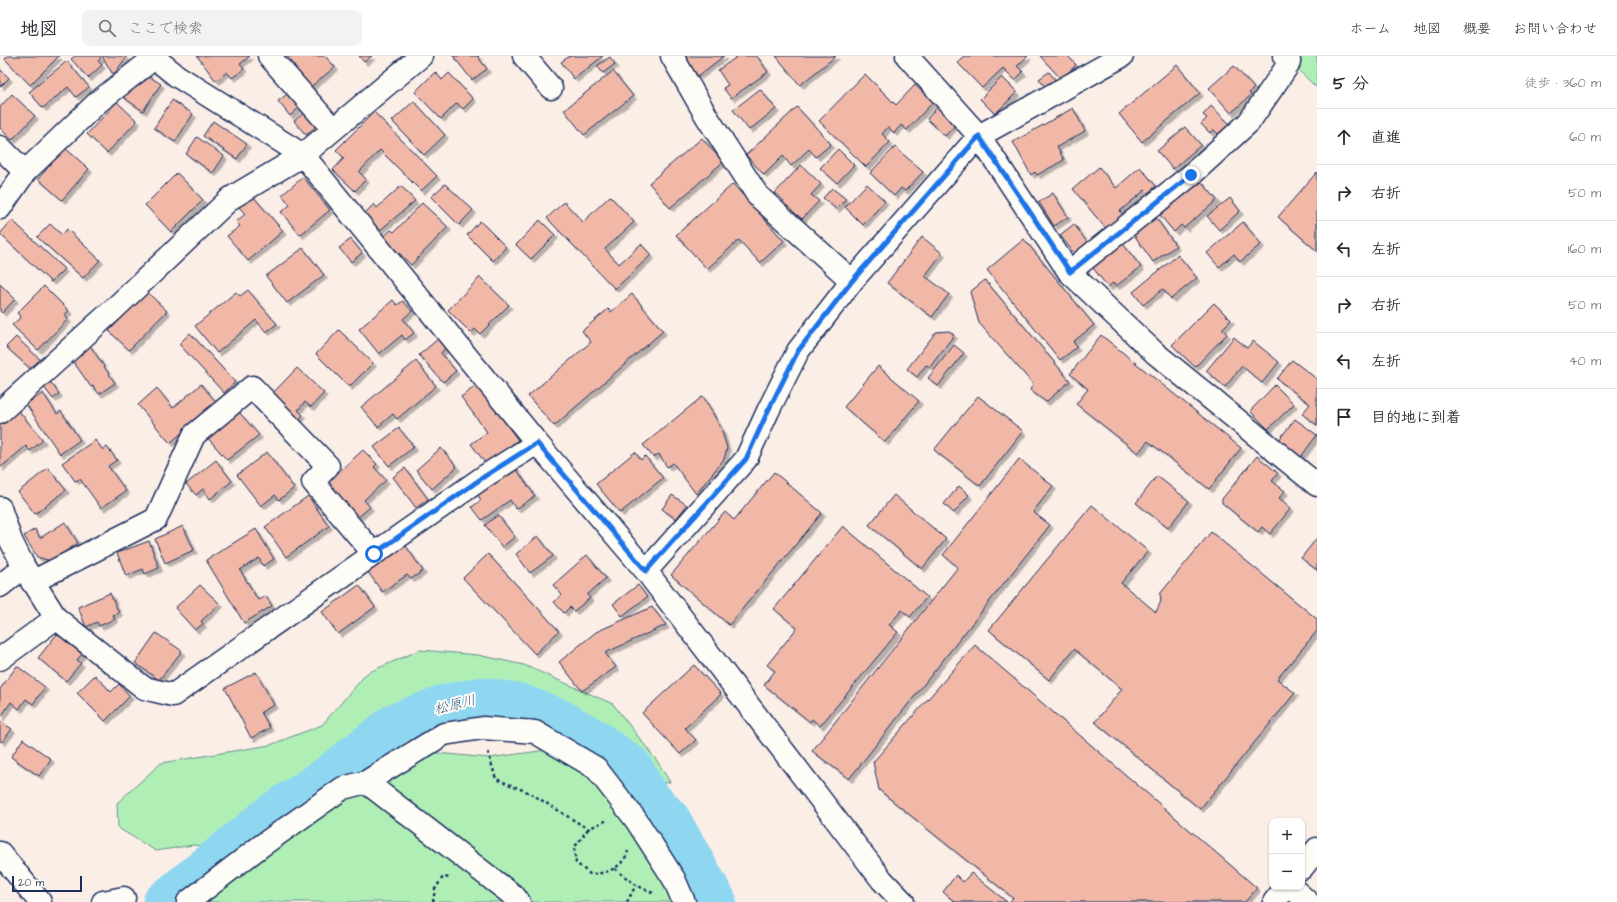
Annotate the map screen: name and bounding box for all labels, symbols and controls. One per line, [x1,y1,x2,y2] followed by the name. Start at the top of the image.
[82,10,362,46] search box
[20,16,58,43] text: 地図
[96,17,118,39] icon: search
[128,18,203,39] text: ここで検索
[1350,19,1391,39] text: ホーム
[1413,19,1441,39] text: 地図
[1463,19,1491,39] text: 概要
[1513,19,1597,39] text: お問い合わせ
[1333,72,1369,96] text: 5 分
[1524,74,1601,92] text: 徒歩 · 360 m
[1333,126,1355,148] icon: ahead
[1371,127,1401,148] text: 直進
[1569,128,1601,146] text: 60 m
[1182,166,1200,184] route end
[1333,182,1355,204] icon: right
[1371,183,1401,204] text: 右折
[1568,184,1601,202] text: 50 m
[1333,238,1355,260] icon: left
[1371,239,1401,260] text: 左折
[1568,240,1601,258] text: 160 m
[1333,294,1355,316] icon: right
[1371,295,1401,316] text: 右折
[1568,296,1601,314] text: 50 m
[1333,350,1355,372] icon: left
[1371,351,1401,372] text: 左折
[1569,352,1601,370] text: 40 m
[1333,406,1355,428] icon: arrive
[1371,407,1461,428] text: 目的地に到着
[365,545,383,563] route start
[432,690,478,720] water label: 松原川
[1269,818,1305,890] map controls
[1269,818,1305,854] button: +
[1269,854,1305,890] button: −
[12,874,82,893] scale bar
[18,875,44,890] text: 20 m

